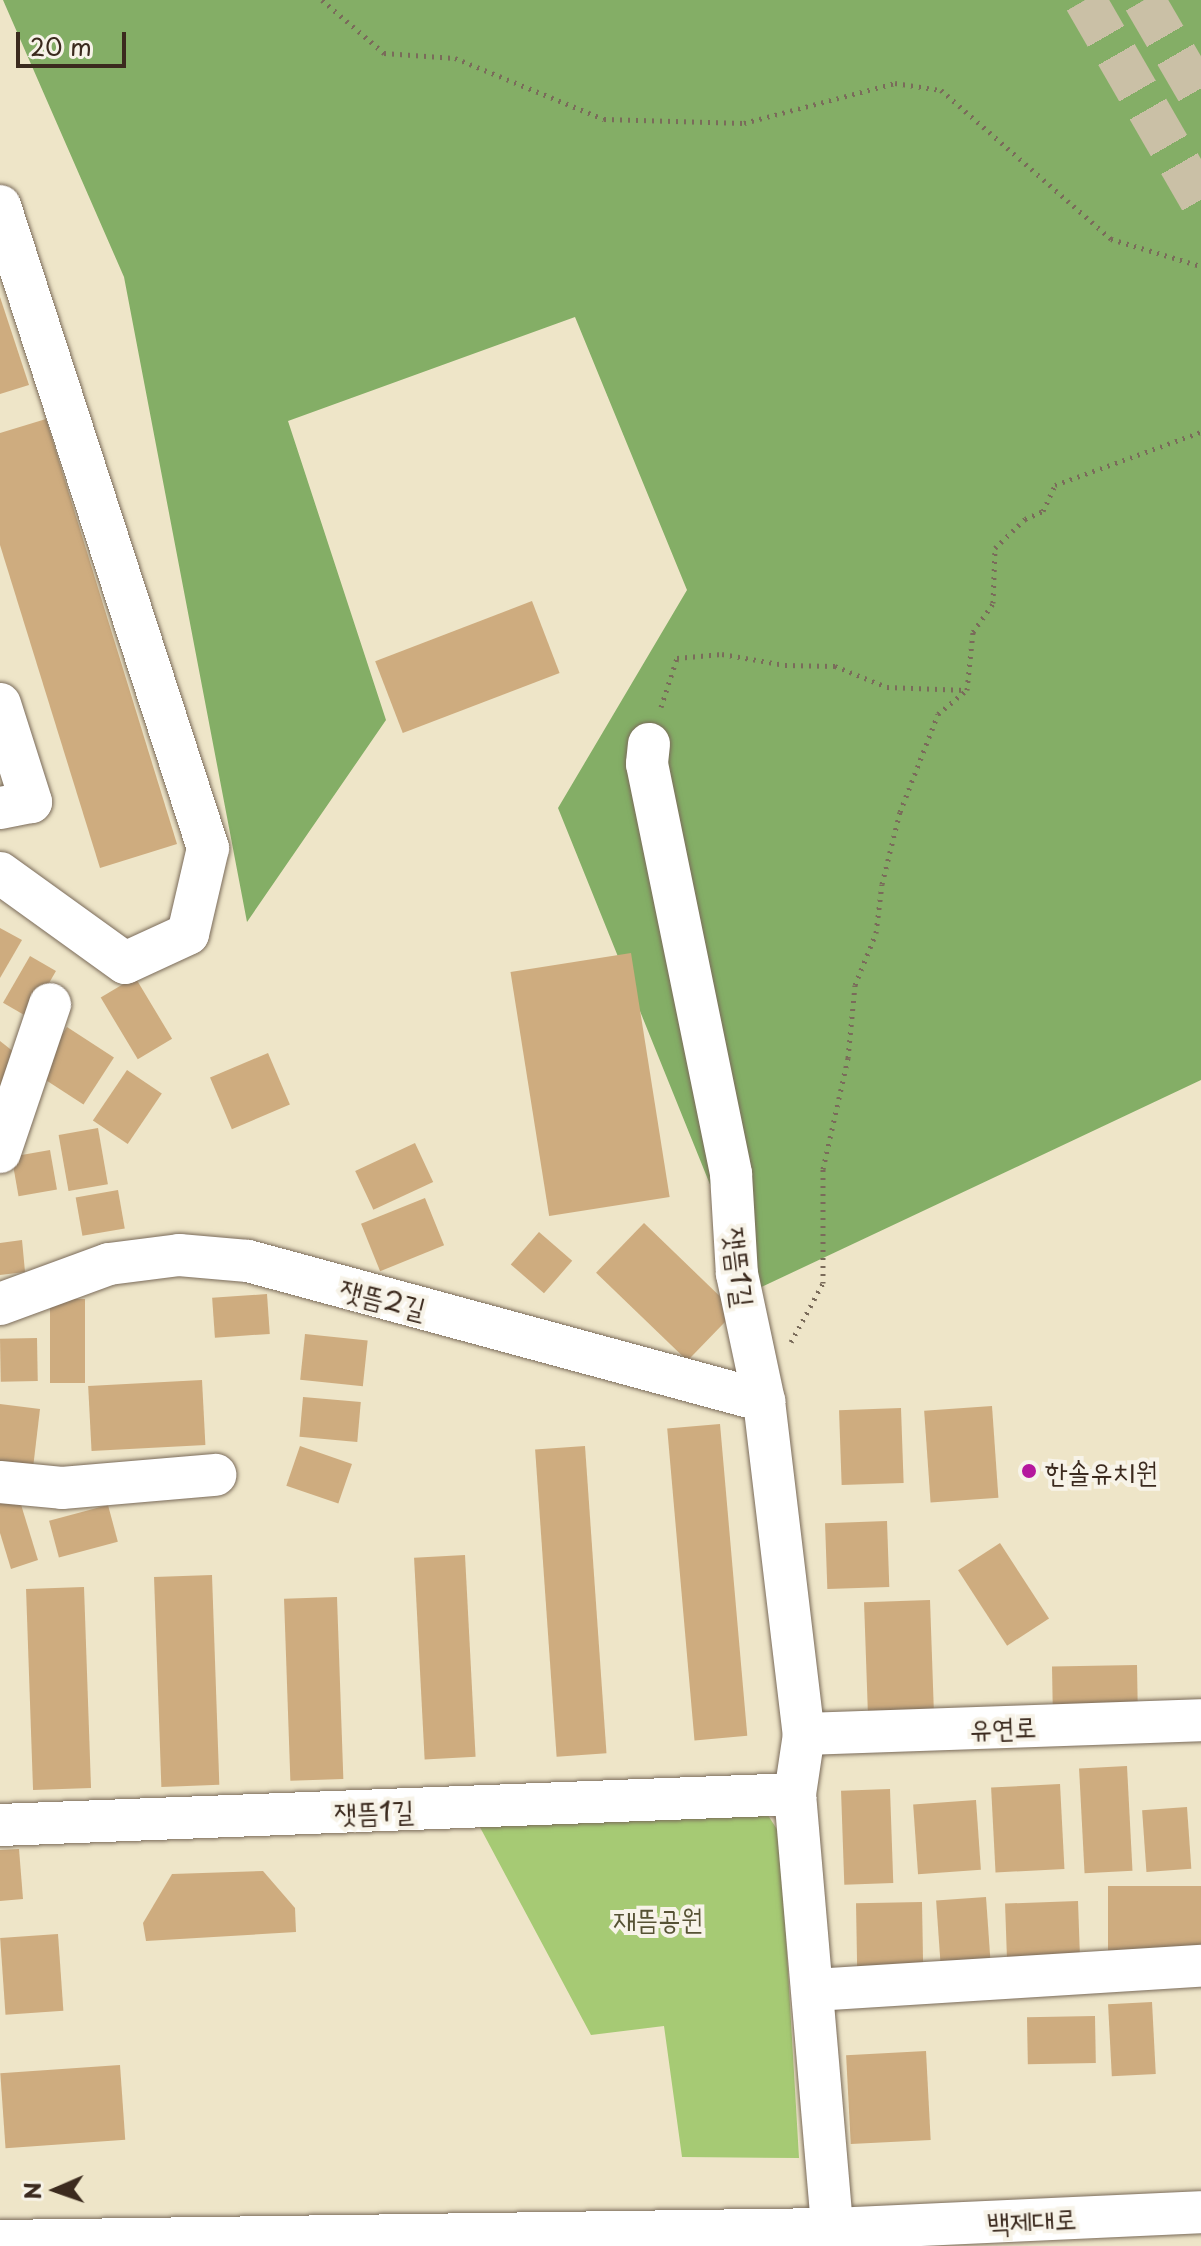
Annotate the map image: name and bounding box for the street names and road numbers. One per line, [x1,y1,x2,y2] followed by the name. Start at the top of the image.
[718,1225,762,1309] street label: 잿뜸1길
[337,1271,429,1325] street label: 잿뜸2길
[969,1709,1037,1745] street label: 유연로
[333,1793,415,1829] street label: 잿뜸1길
[986,2201,1078,2239] street label: 백제대로

